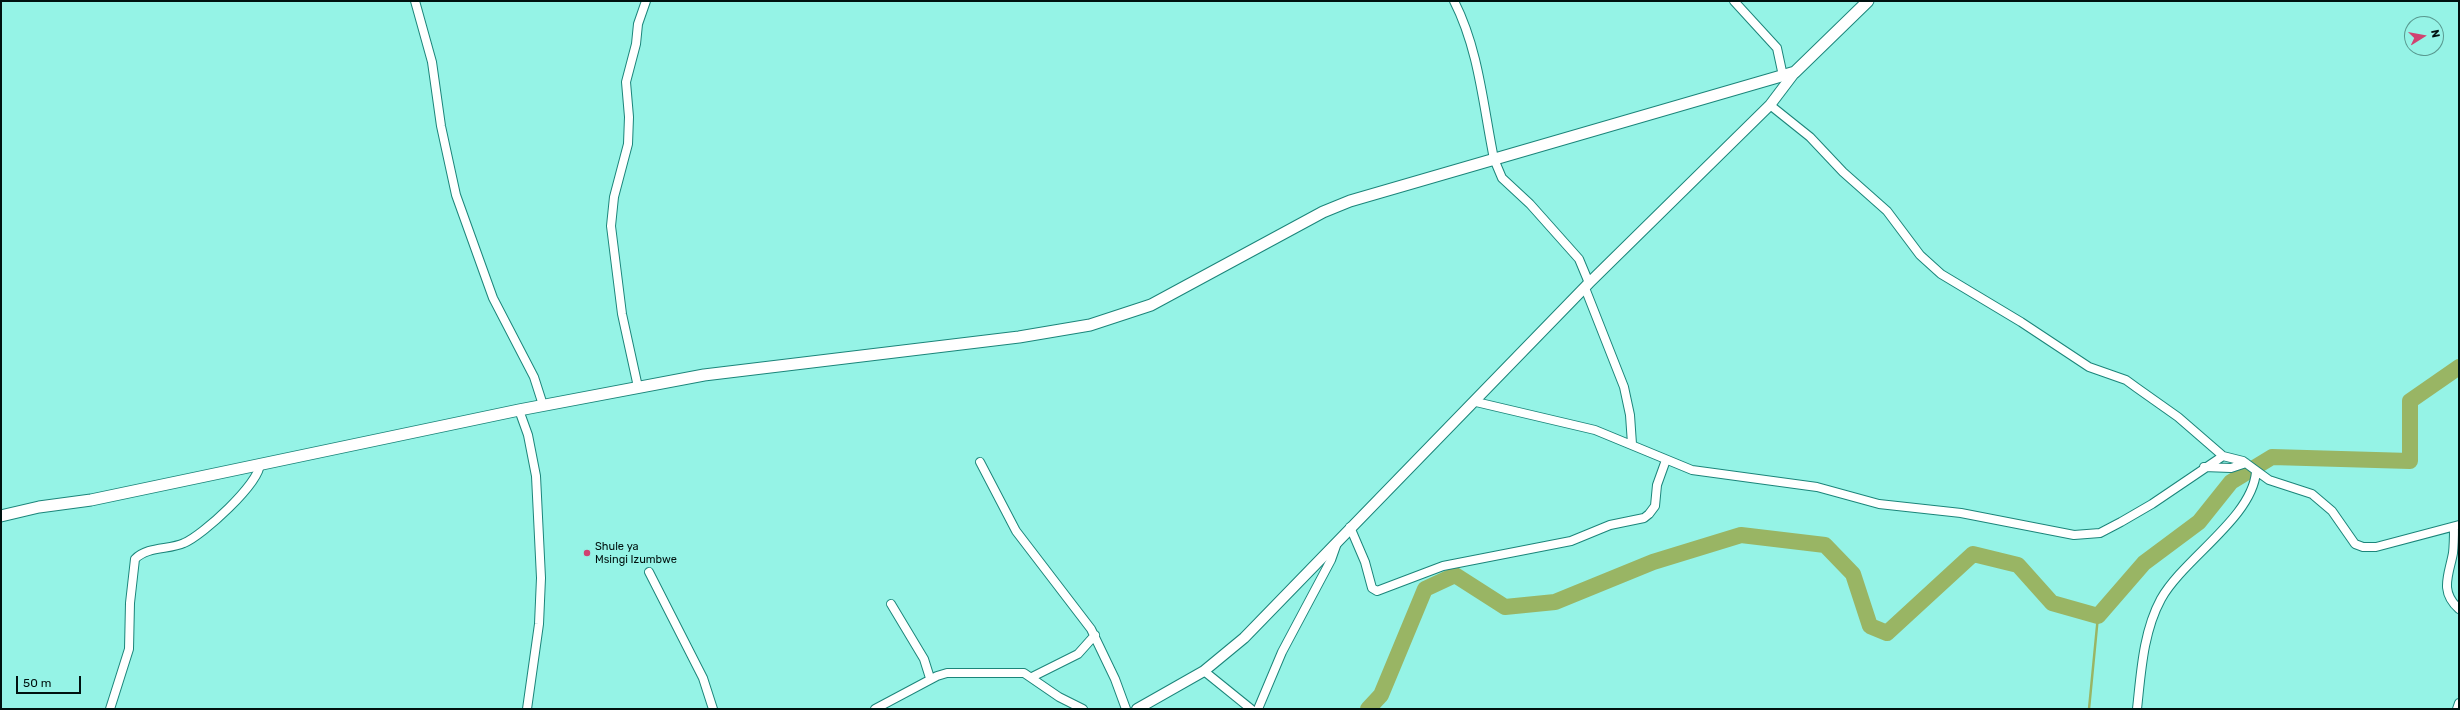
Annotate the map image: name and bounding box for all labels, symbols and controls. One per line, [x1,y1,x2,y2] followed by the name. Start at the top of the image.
[2404,16,2444,56] north arrow
[2428,29,2442,39] text: N
[595,540,677,566] place label: Shule ya Msingi Izumbwe
[582,548,592,558] marker: Shule ya Msingi Izumbwe
[18,668,83,694] scale bar
[23,676,51,690] text: 50 m

